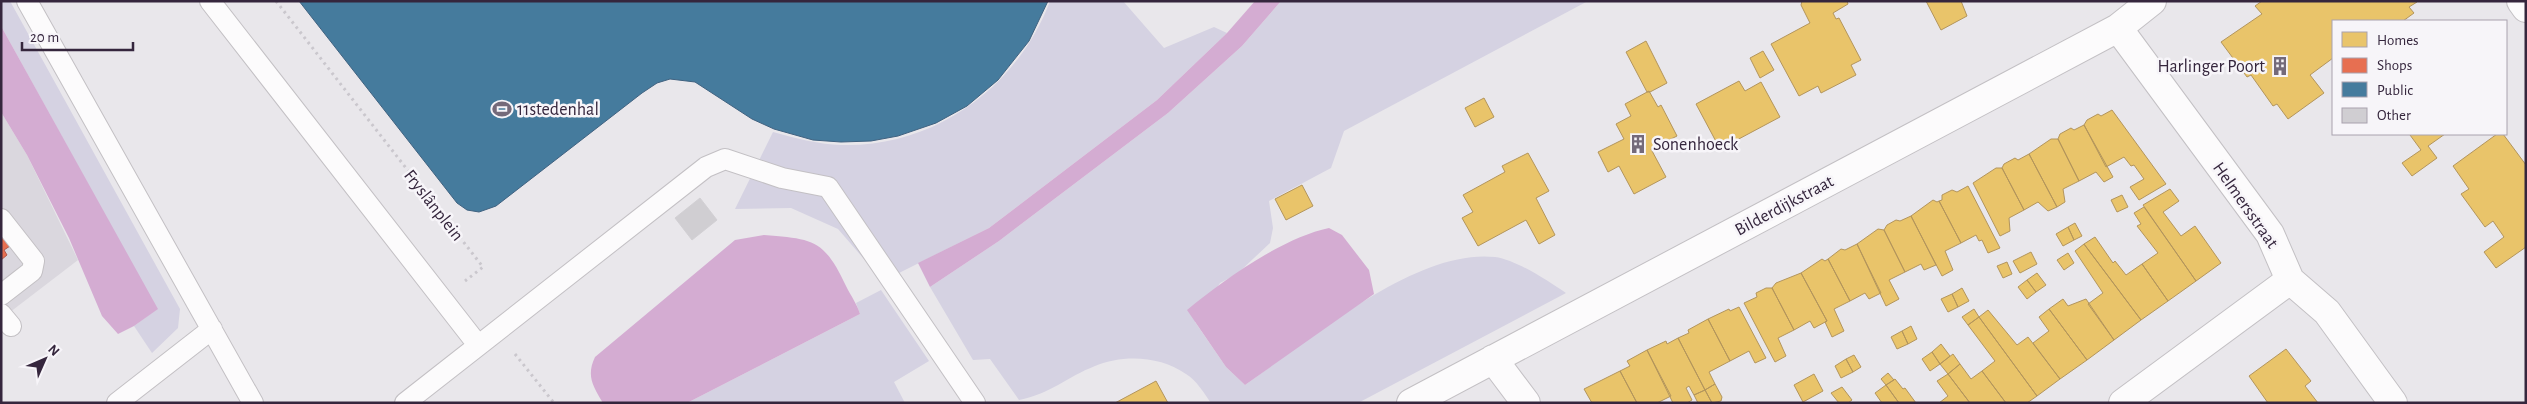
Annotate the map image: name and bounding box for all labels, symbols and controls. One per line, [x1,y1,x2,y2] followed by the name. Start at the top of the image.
[22,20,134,52] scale bar
[2332,20,2507,135] legend
[30,30,59,45] text: 20 m
[2377,33,2419,48] text: Homes
[2269,55,2291,77] building icon: Harlinger Poort
[2157,58,2265,76] place label: Harlinger Poort
[2377,58,2412,73] text: Shops
[2377,83,2413,98] text: Public
[491,98,513,120] sports icon: 11stedenhal
[517,101,599,119] place label: 11stedenhal
[2377,108,2411,123] text: Other
[1627,133,1649,155] building icon: Sonenhoeck
[1653,136,1739,154] place label: Sonenhoeck
[2209,159,2281,252] street label: Helmersstraat
[400,167,466,245] street label: Fryslânplein
[1732,172,1837,239] street label: Bilderdijkstraat
[20,334,70,384] north arrow
[45,342,62,359] text: N

